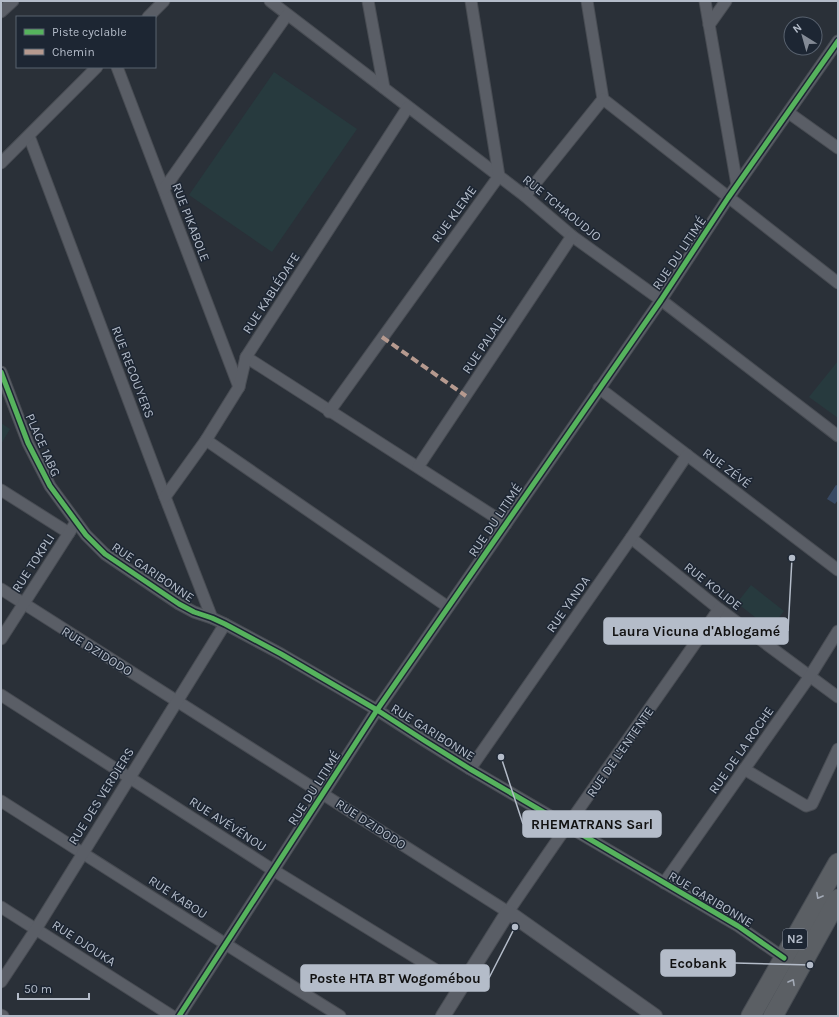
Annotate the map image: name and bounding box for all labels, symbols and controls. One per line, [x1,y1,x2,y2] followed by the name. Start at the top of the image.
[16,16,156,68] legend
[783,16,823,56] north arrow
[790,21,804,36] text: N
[52,25,127,39] text: Piste cyclable
[52,45,95,59] text: Chemin
[520,172,604,244] street label: RUE TCHAOUDJO
[169,181,213,263] street label: RUE PIKABOLE
[428,183,480,245] street label: RUE KLEME
[647,212,709,293] street label: RUE DU LITIMÉ
[237,248,303,336] street label: RUE KABLÉDAFE
[459,312,509,376] street label: RUE PALALE
[109,324,157,420] street label: RUE RECOUYERS
[22,411,64,479] street label: PLACE 1ABG
[700,443,755,491] street label: RUE ZÉVÉ
[463,479,525,560] street label: RUE DU LITIMÉ
[9,531,57,595] street label: RUE TOKPLI
[109,539,197,605] street label: RUE GARIBONNE
[681,559,745,613] street label: RUE KOLIDE
[543,572,593,635] street label: RUE YANDA
[604,618,788,644] callout: Laura Vicuna d'Ablogamé
[59,623,135,679] street label: RUE DZIDODO
[612,623,780,640] text: Laura Vicuna d'Ablogamé
[388,700,478,764] street label: RUE GARIBONNE
[583,704,657,800] street label: RUE DE L'ENTENTE
[705,704,777,796] street label: RUE DE LA ROCHE
[65,745,137,847] street label: RUE DES VERDIERS
[283,747,343,828] street label: RUE DU LITIMÉ
[187,792,270,855] street label: RUE AVÉVÉNOU
[333,796,409,852] street label: RUE DZIDODO
[523,811,661,837] callout: RHEMATRANS Sarl
[531,816,653,833] text: RHEMATRANS Sarl
[666,868,756,930] street label: RUE GARIBONNE
[146,872,210,922] street label: RUE KABOU
[816,892,823,900] one-way arrow
[49,917,119,969] street label: RUE DJOUKA
[783,929,807,949] road number: N2
[661,950,735,976] callout: Ecobank
[669,955,727,972] text: Ecobank
[301,965,489,991] callout: Poste HTA BT Wogomébou
[309,970,481,987] text: Poste HTA BT Wogomébou
[18,975,89,1001] scale bar
[787,979,794,986] one-way arrow
[24,982,52,996] text: 50 m

